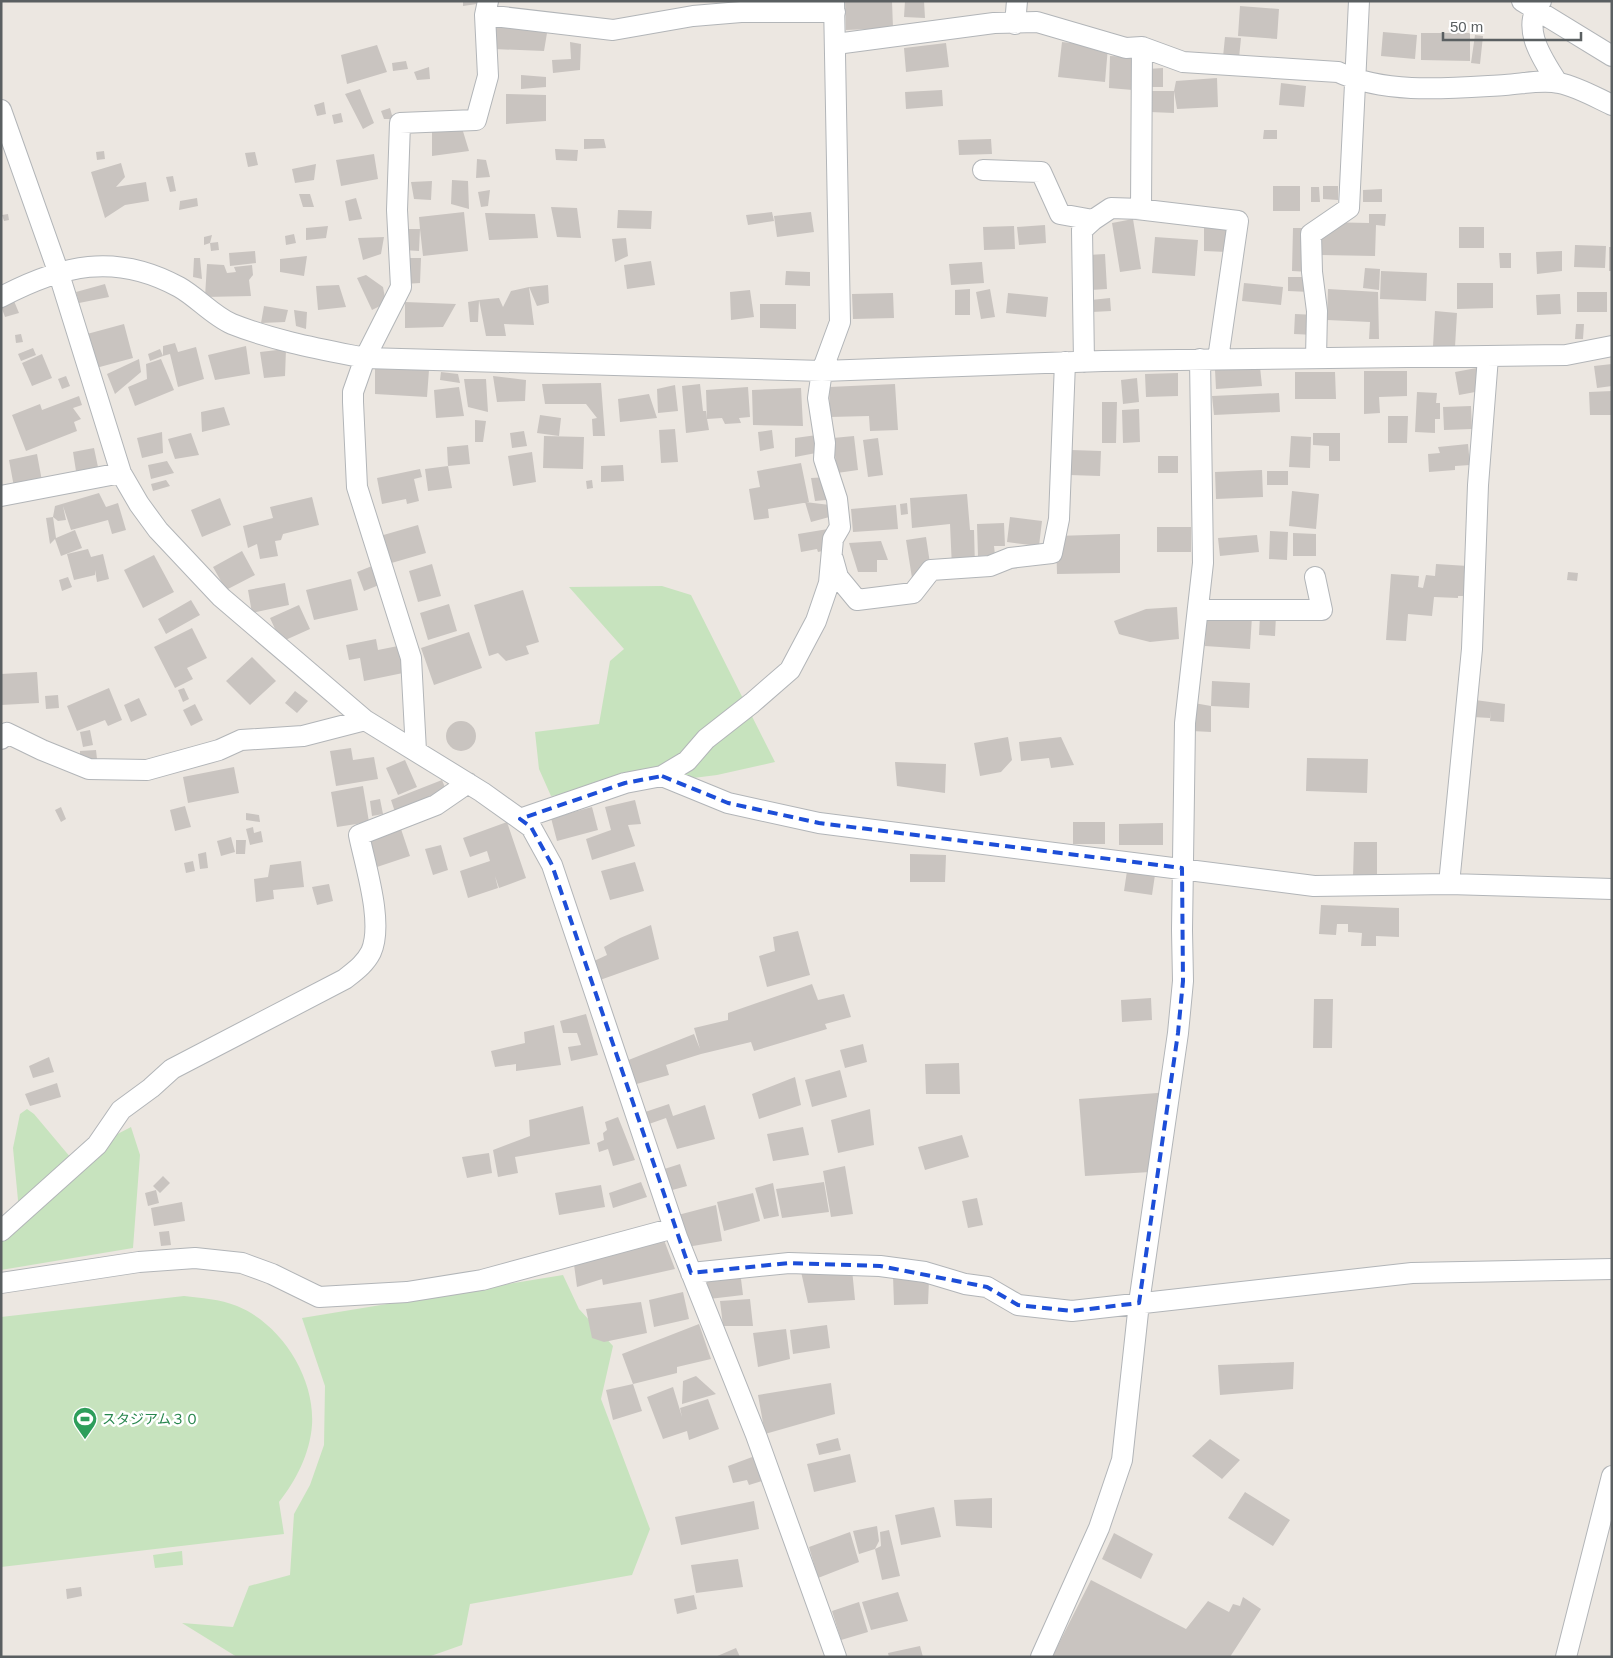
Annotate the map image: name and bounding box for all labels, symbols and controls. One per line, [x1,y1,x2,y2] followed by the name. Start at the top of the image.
[1443,10,1580,42] scale bar
[1450,18,1483,35] text: 50 m
[72,1406,98,1440] sports icon: スタジアム３０
[102,1411,199,1427] place label: スタジアム３０

